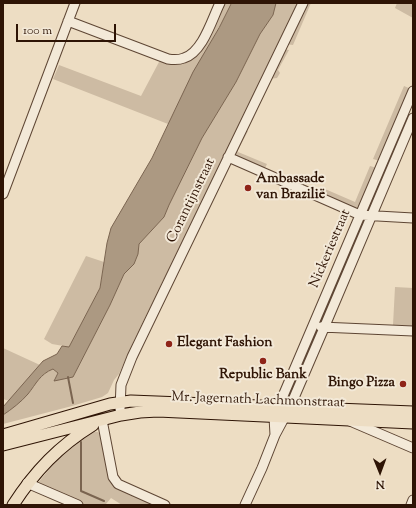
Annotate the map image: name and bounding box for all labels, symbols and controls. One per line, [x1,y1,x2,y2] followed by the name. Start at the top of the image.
[18,16,118,42] scale bar
[23,22,52,40] text: 100 m
[164,156,220,246] street label: Corantijnstraat
[256,172,325,204] place label: Ambassade van Brazilië
[243,183,253,193] marker: Ambassade van Brazilië
[307,207,355,291] street label: Nickeriestraat
[177,336,272,352] place label: Elegant Fashion
[164,339,174,349] marker: Elegant Fashion
[258,356,268,366] marker: Republic Bank
[219,368,307,384] place label: Republic Bank
[328,376,395,392] place label: Bingo Pizza
[398,379,408,389] marker: Bingo Pizza
[171,390,345,412] street label: Mr. Jagernath Lachmonstraat
[360,452,400,492] north arrow
[376,476,385,492] text: N

